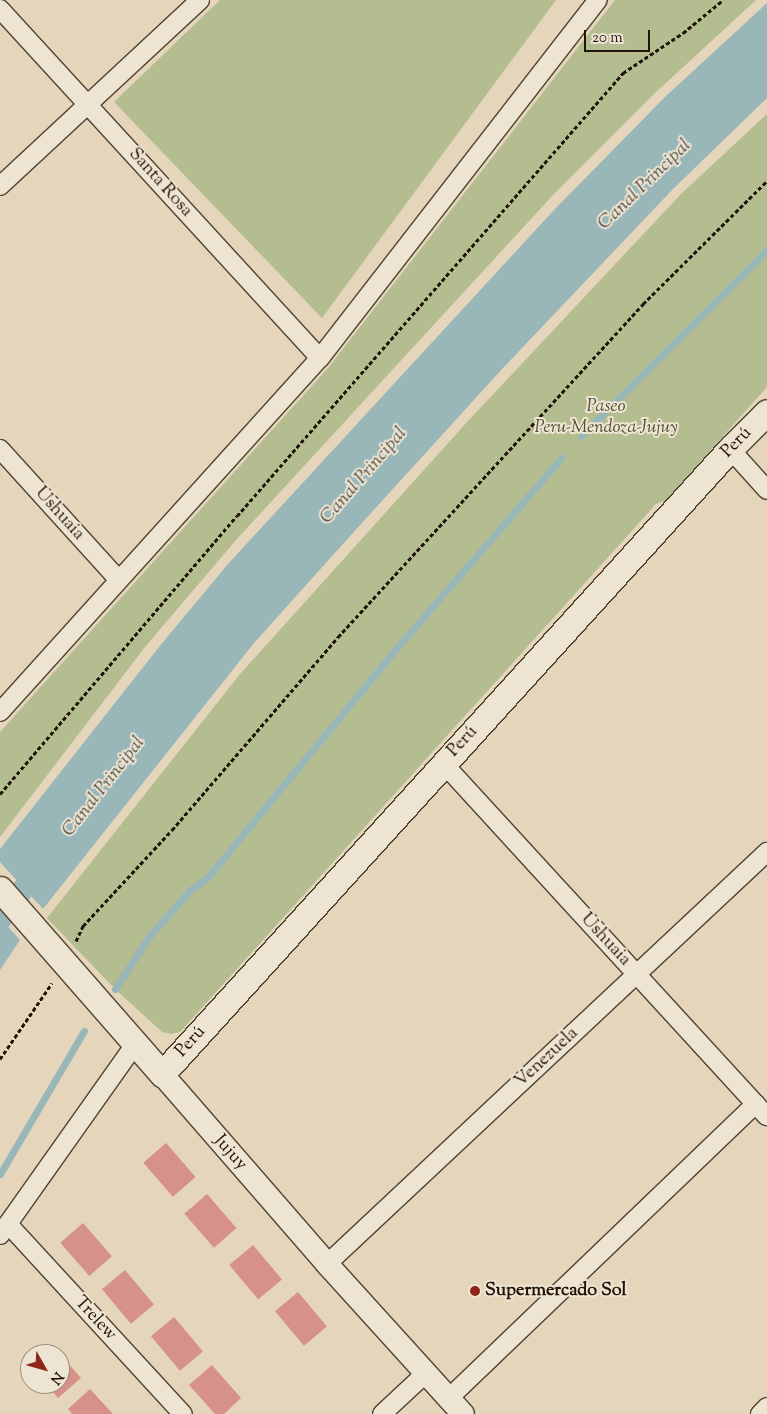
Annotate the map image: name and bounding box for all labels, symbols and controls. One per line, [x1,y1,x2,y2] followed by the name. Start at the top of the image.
[587,20,653,52] scale bar
[592,28,623,49] text: 20 m
[594,135,696,235] water label: Canal Principal
[123,144,197,222] street label: Santa Rosa
[534,397,678,439] park label: Paseo Peru-Mendoza-Jujuy
[316,423,412,529] water label: Canal Principal
[717,423,757,463] street label: Perú
[29,483,89,545] street label: Ushuaia
[443,722,483,762] street label: Perú
[58,732,150,842] water label: Canal Principal
[575,909,635,971] street label: Ushuaia
[171,1022,211,1062] street label: Perú
[511,1023,583,1093] street label: Venezuela
[209,1131,251,1175] street label: Jujuy
[485,1280,626,1302] place label: Supermercado Sol
[469,1285,481,1297] marker: Supermercado Sol
[69,1292,121,1346] street label: Trelew
[20,1344,70,1394] north arrow
[45,1367,67,1388] text: N

